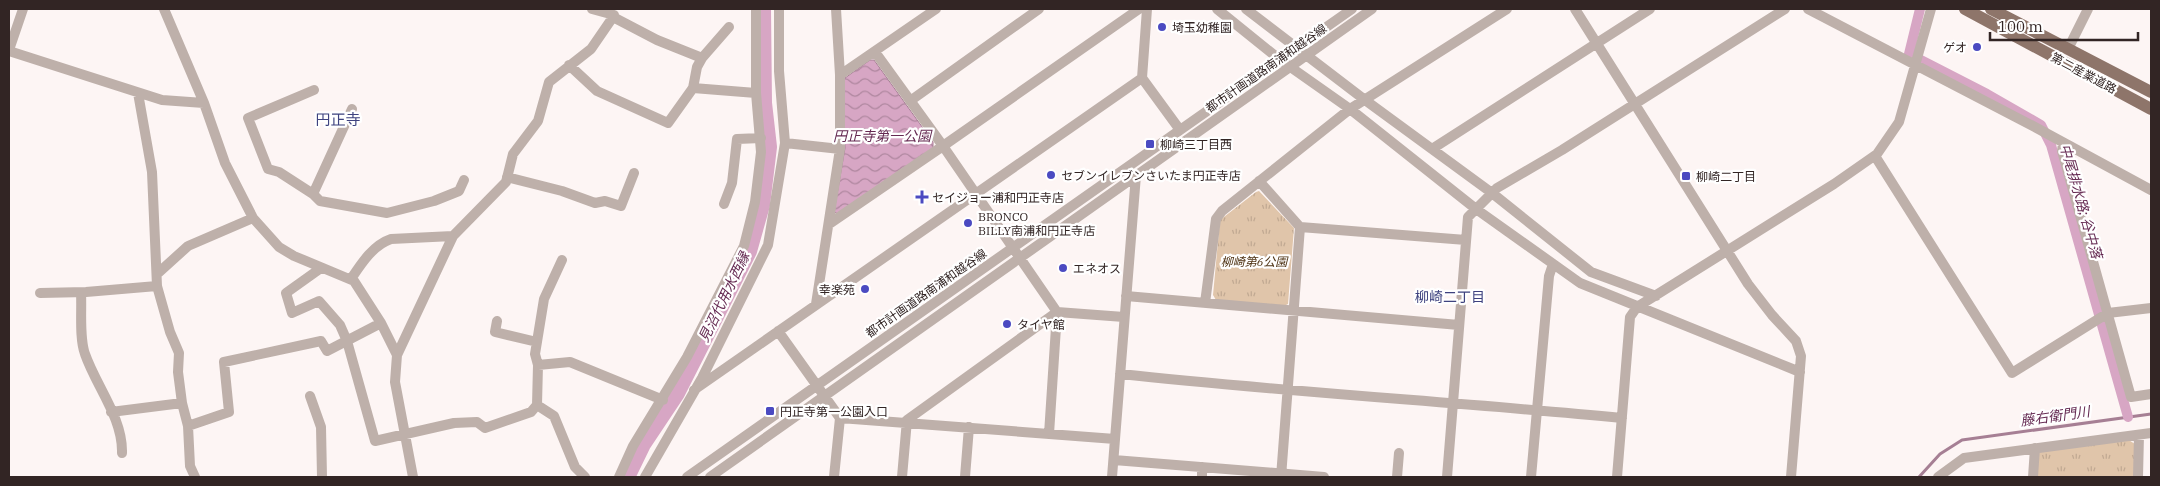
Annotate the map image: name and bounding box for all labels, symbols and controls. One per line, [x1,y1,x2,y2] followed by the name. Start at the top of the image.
[1990,10,2138,42] scale bar
[1998,17,2043,36] text: 100 m
[1172,20,1232,35] place label: 埼玉幼稚園
[1156,21,1168,33] marker: 埼玉幼稚園
[1203,21,1329,115] street label: 都市計画道路南浦和越谷線
[1943,40,1967,55] place label: ゲオ
[1971,41,1983,53] marker: ゲオ
[2049,49,2119,97] street label: 第二産業道路
[315,110,361,129] district label: 円正寺
[833,127,933,145] water label: 円正寺第一公園
[1160,137,1232,152] place label: 柳崎三丁目西
[1144,138,1156,150] marker: 柳崎三丁目西
[2056,142,2107,262] water label: 中尾排水路; 谷中落
[1061,168,1241,183] place label: セブンイレブンさいたま円正寺店
[1045,169,1057,181] marker: セブンイレブンさいたま円正寺店
[1696,169,1756,184] place label: 柳崎二丁目
[1680,170,1692,182] marker: 柳崎二丁目
[932,190,1064,205] place label: セイジョー浦和円正寺店
[916,191,928,203] marker: セイジョー浦和円正寺店
[978,209,1095,238] place label: BRONCO BILLY南浦和円正寺店
[962,217,974,229] marker: BRONCO BILLY南浦和円正寺店
[863,246,989,340] street label: 都市計画道路南浦和越谷線
[694,247,754,345] water label: 見沼代用水西縁
[1221,254,1289,269] park label: 柳崎第6公園
[1073,261,1121,276] place label: エネオス
[1057,262,1069,274] marker: エネオス
[819,282,855,297] place label: 幸楽苑
[859,283,871,295] marker: 幸楽苑
[1415,288,1485,306] district label: 柳崎二丁目
[1017,317,1065,332] place label: タイヤ館
[1001,318,1013,330] marker: タイヤ館
[2019,402,2093,430] water label: 藤右衛門川
[780,404,888,419] place label: 円正寺第一公園入口
[764,405,776,417] marker: 円正寺第一公園入口

